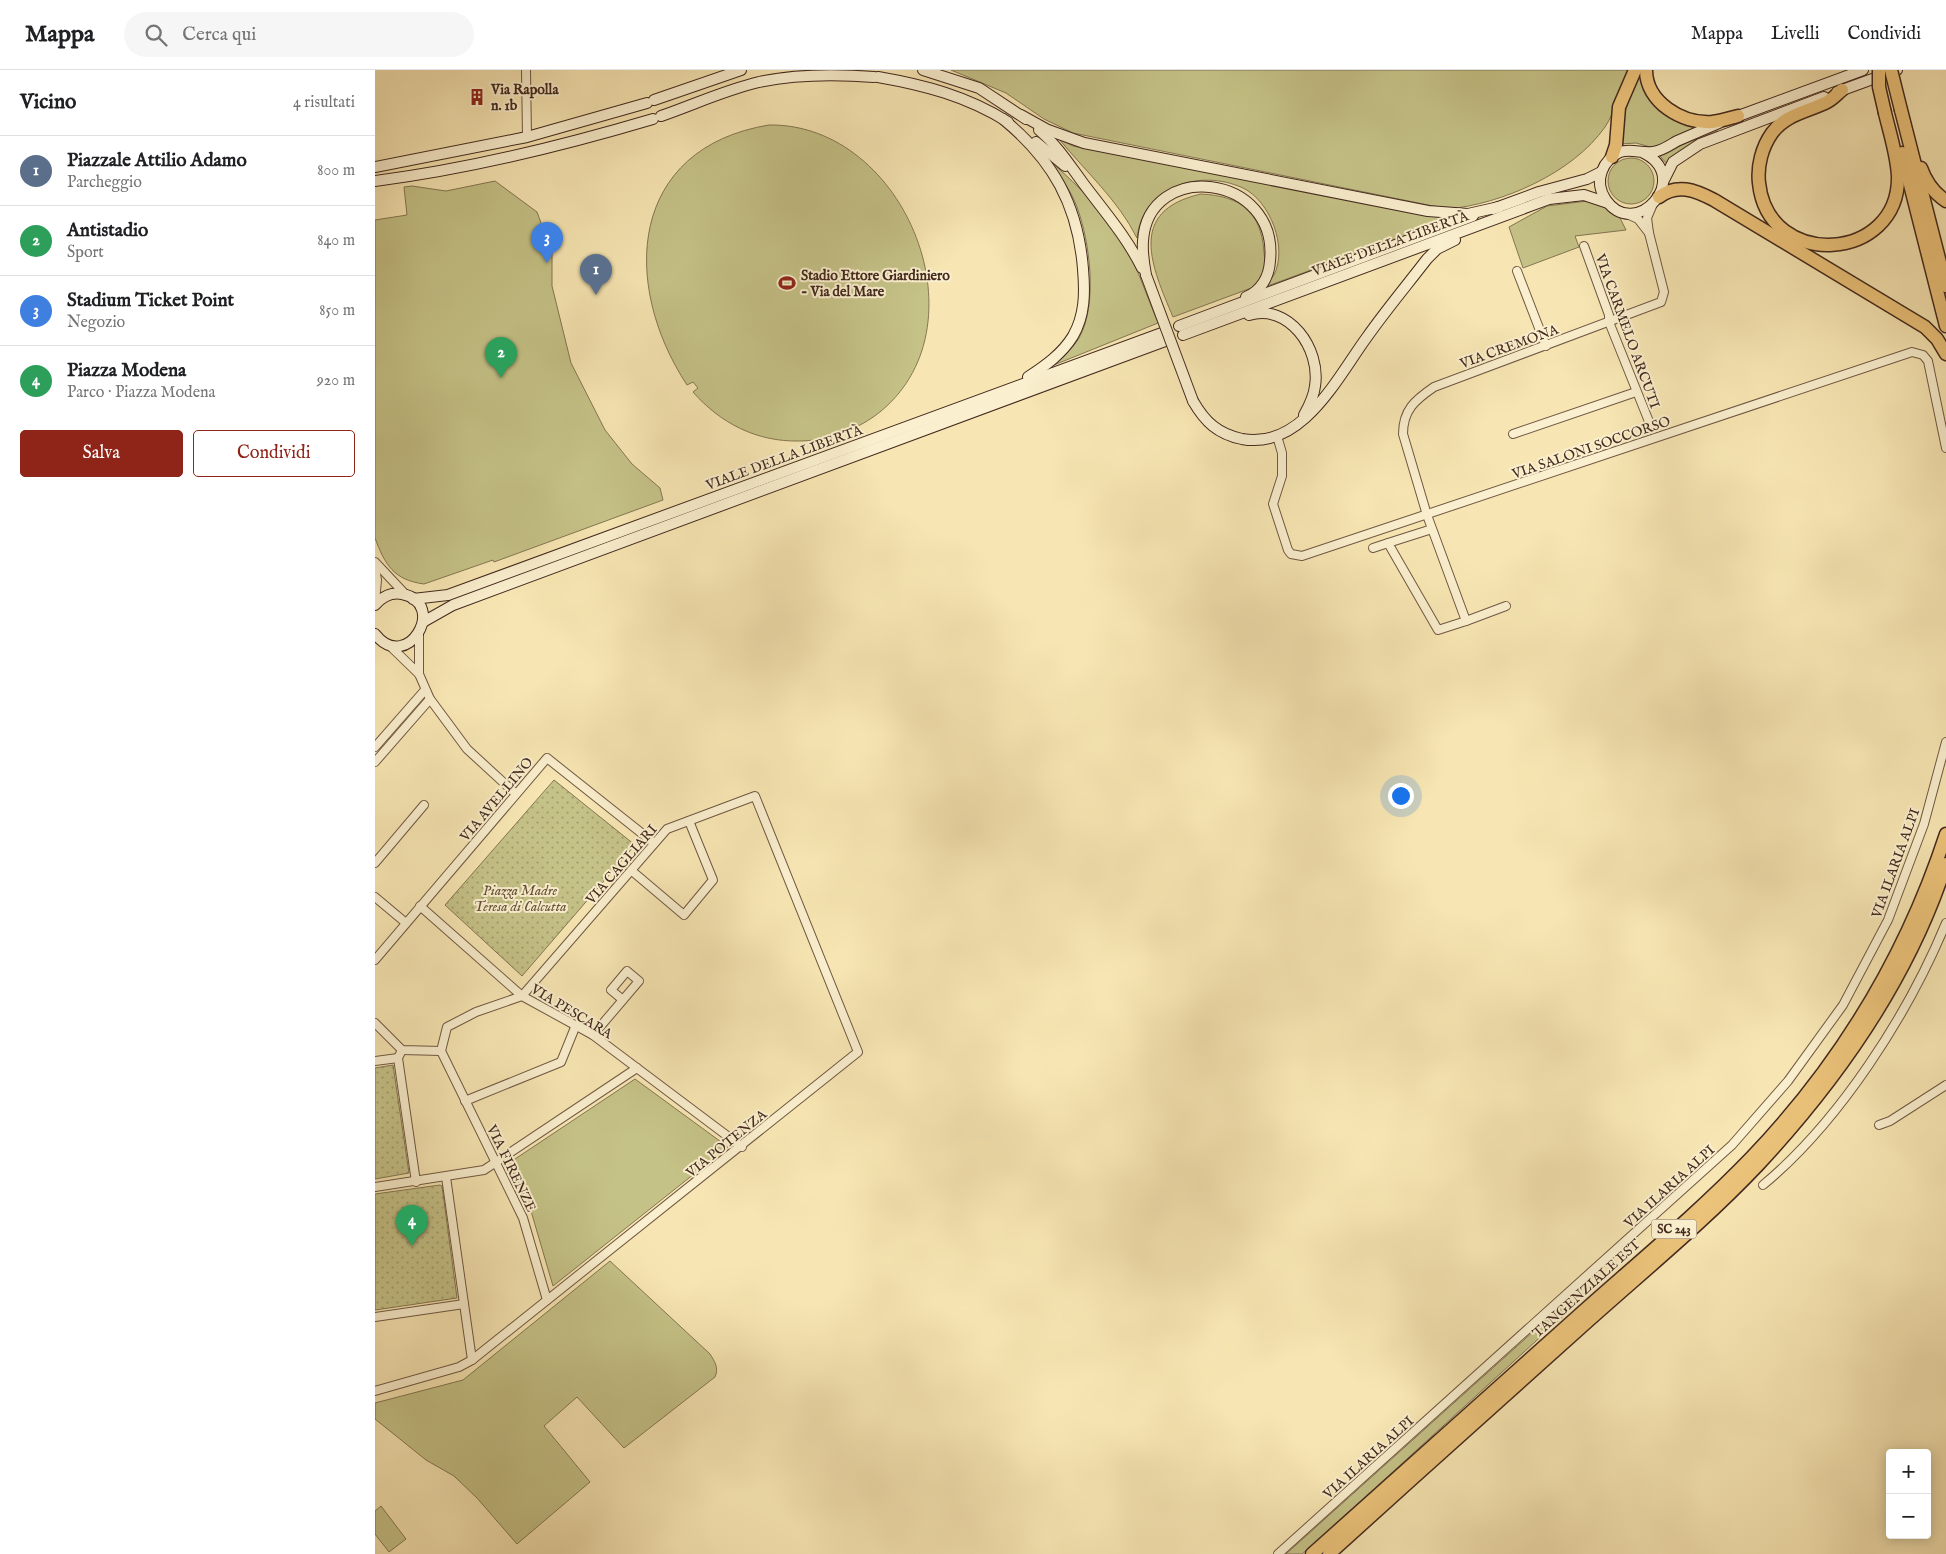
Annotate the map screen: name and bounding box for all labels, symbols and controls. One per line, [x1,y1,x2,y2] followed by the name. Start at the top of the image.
[124,12,474,57] search box
[25,19,94,50] text: Mappa
[142,21,170,49] icon: search
[182,23,256,47] text: Cerca qui
[1691,23,1743,46] text: Mappa
[1771,23,1819,46] text: Livelli
[1847,23,1921,46] text: Condividi
[490,81,559,115] place label: Via Rapolla n. 1b
[467,87,487,107] building icon: Via Rapolla n. 1b
[20,89,76,116] text: Vicino
[293,93,355,113] text: 4 risultati
[67,149,247,173] text: Piazzale Attilio Adamo
[33,161,39,181] text: 1
[317,161,355,181] text: 800 m
[67,173,142,193] text: Parcheggio
[1308,206,1472,281] street label: VIALE DELLA LIBERTÀ
[67,219,148,243] text: Antistadio
[531,222,563,263] pin: 3
[32,231,40,251] text: 2
[317,231,355,251] text: 840 m
[67,243,104,263] text: Sport
[1590,251,1663,411] street label: VIA CARMELO ARCUTI
[580,254,612,295] pin: 1
[801,267,950,301] place label: Stadio Ettore Giardiniero - Via del Mare
[777,273,797,293] sports icon: Stadio Ettore Giardiniero - Via del Mare
[67,289,234,313] text: Stadium Ticket Point
[33,301,39,321] text: 3
[319,301,355,321] text: 850 m
[67,313,125,333] text: Negozio
[1457,321,1562,373] street label: VIA CREMONA
[485,337,517,378] pin: 2
[67,359,186,383] text: Piazza Modena
[32,371,40,391] text: 4
[317,371,355,391] text: 920 m
[67,383,215,403] text: Parco · Piazza Modena
[1509,412,1673,484] street label: VIA SALONI SOCCORSO
[702,420,866,495] street label: VIALE DELLA LIBERTÀ
[20,430,183,477] button: Salva
[193,430,355,477] button: Condividi
[456,753,538,846] street label: VIA AVELLINO
[1388,783,1414,809] your location
[1867,806,1924,922] street label: VIA ILARIA ALPI
[581,821,661,909] street label: VIA CAGLIARI
[474,882,566,916] park label: Piazza Madre Teresa di Calcutta
[527,980,616,1044] street label: VIA PESCARA
[682,1105,771,1182] street label: VIA POTENZA
[482,1121,540,1215] street label: VIA FIRENZE
[1620,1141,1719,1233] street label: VIA ILARIA ALPI
[396,1205,428,1246] pin: 4
[1651,1220,1697,1238] road number: SC 243
[1529,1235,1645,1342] street label: TANGENZIALE EST
[1319,1412,1418,1504] street label: VIA ILARIA ALPI
[1886,1449,1931,1539] map controls
[1886,1449,1931,1494] button: +
[1886,1494,1931,1539] button: −

